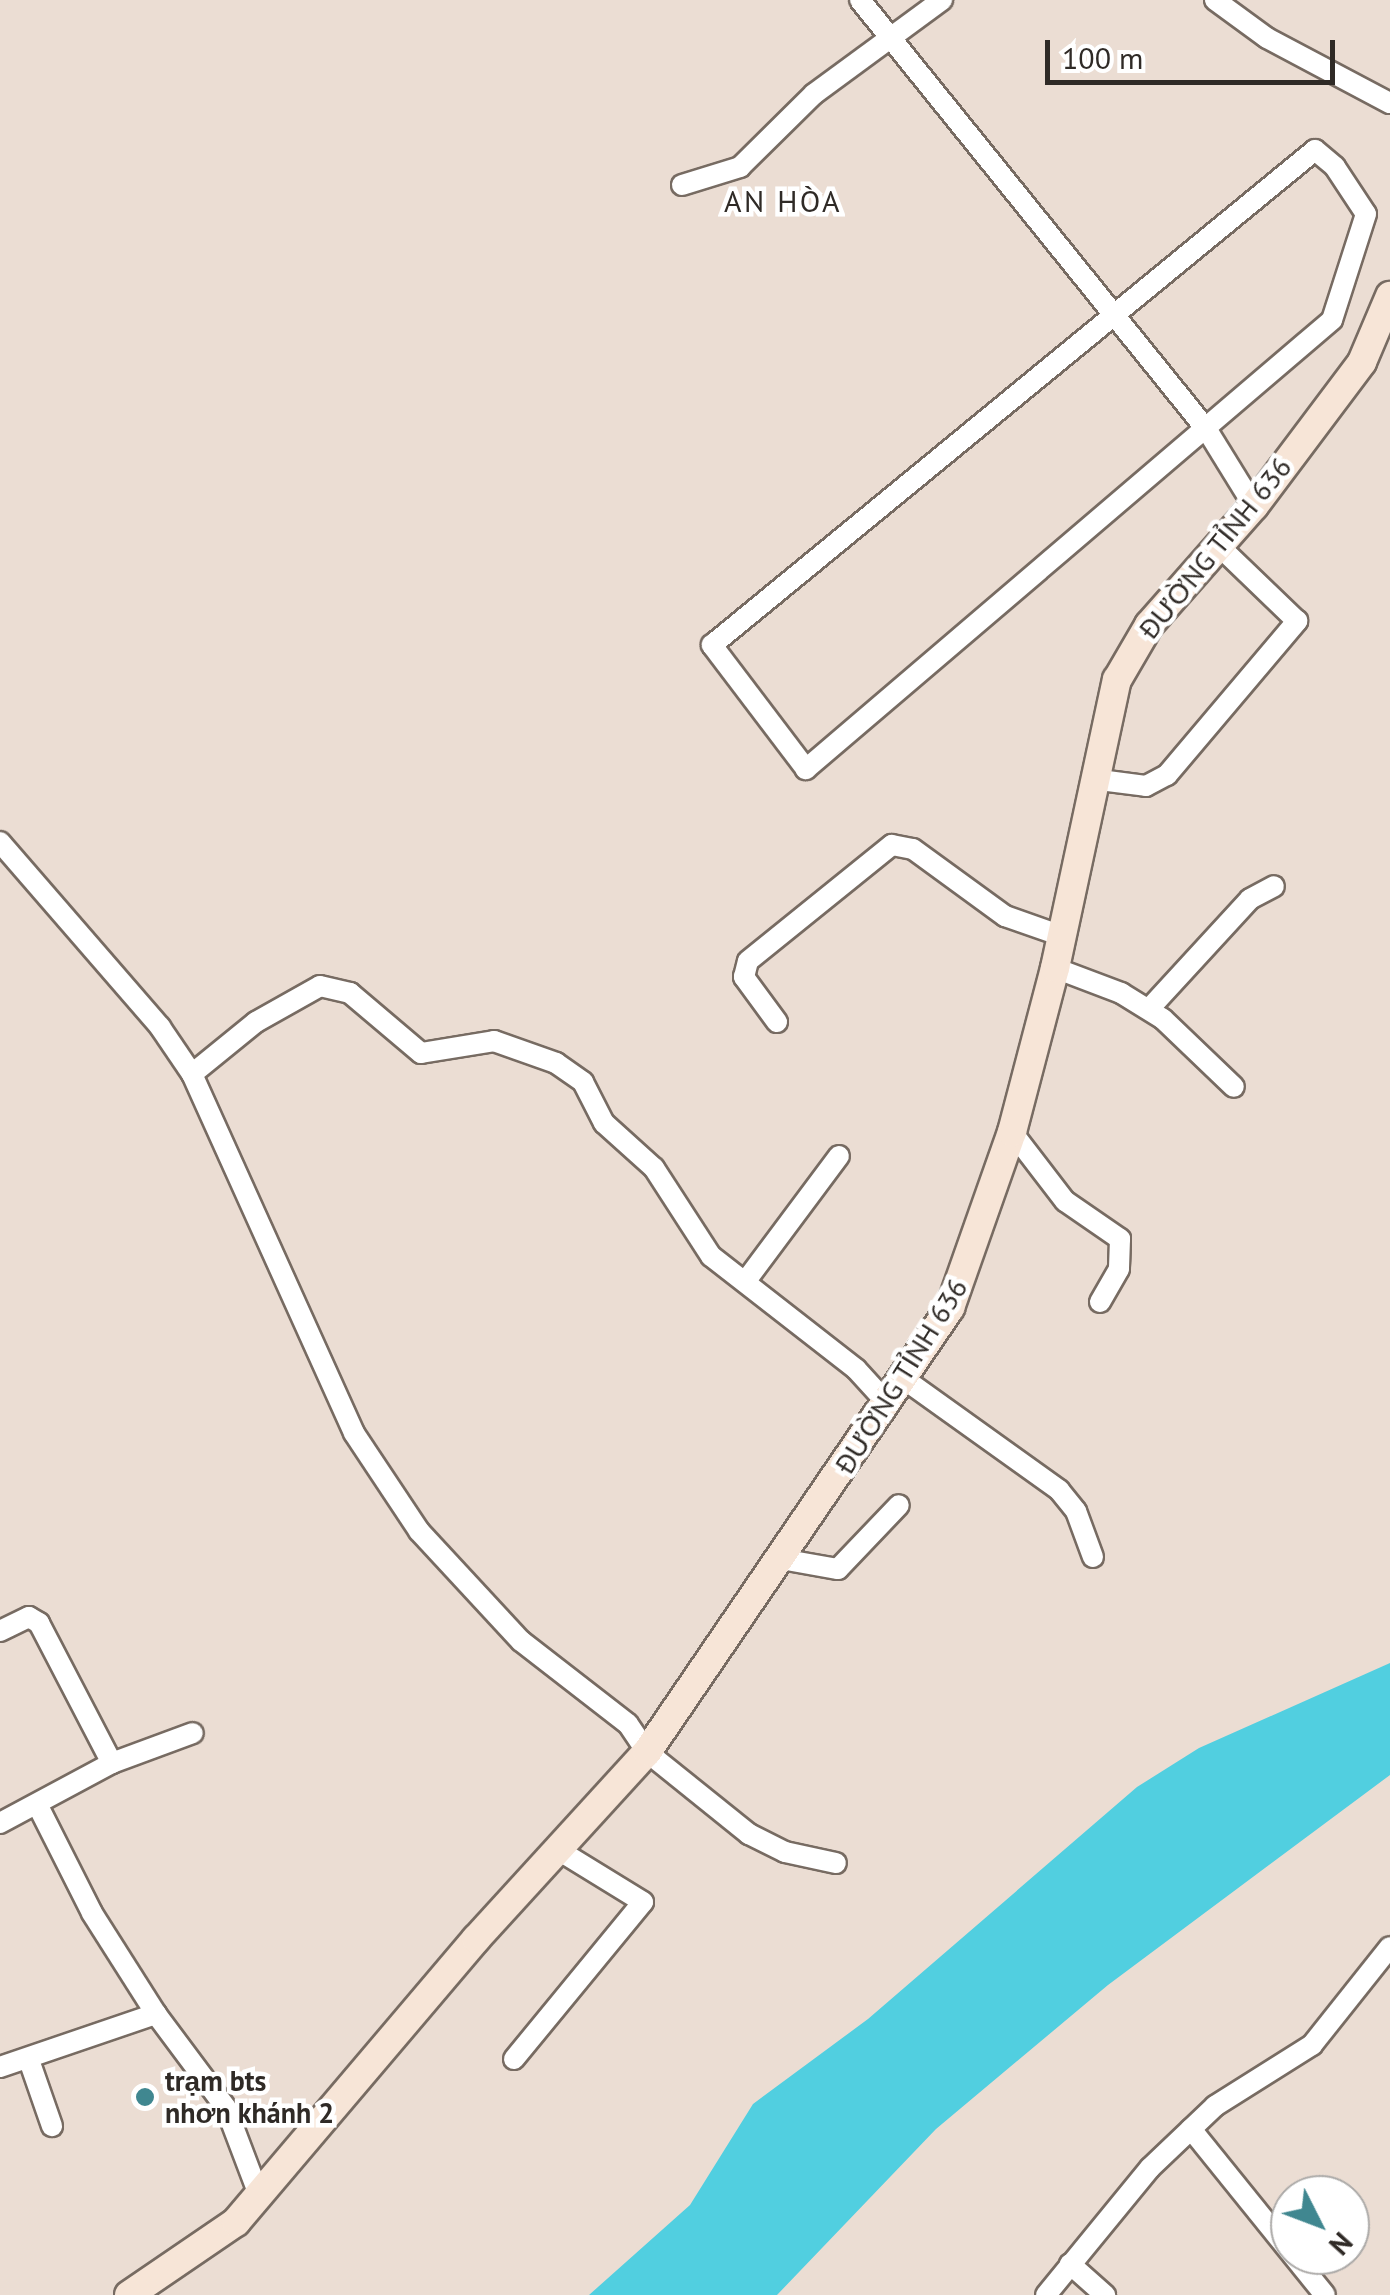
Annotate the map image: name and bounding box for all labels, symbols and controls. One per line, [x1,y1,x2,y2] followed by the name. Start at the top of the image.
[1050,20,1340,82] scale bar
[1062,38,1143,77] text: 100 m
[724,183,842,219] district label: AN HÒA
[1131,450,1299,646] street label: ĐƯỜNG TỈNH 636
[827,1272,975,1480] street label: ĐƯỜNG TỈNH 636
[165,2064,334,2130] place label: trạm bts nhơn khánh 2
[134,2086,156,2108] marker: trạm bts nhơn khánh 2
[1270,2175,1370,2275] north arrow
[1321,2225,1361,2263] text: N

